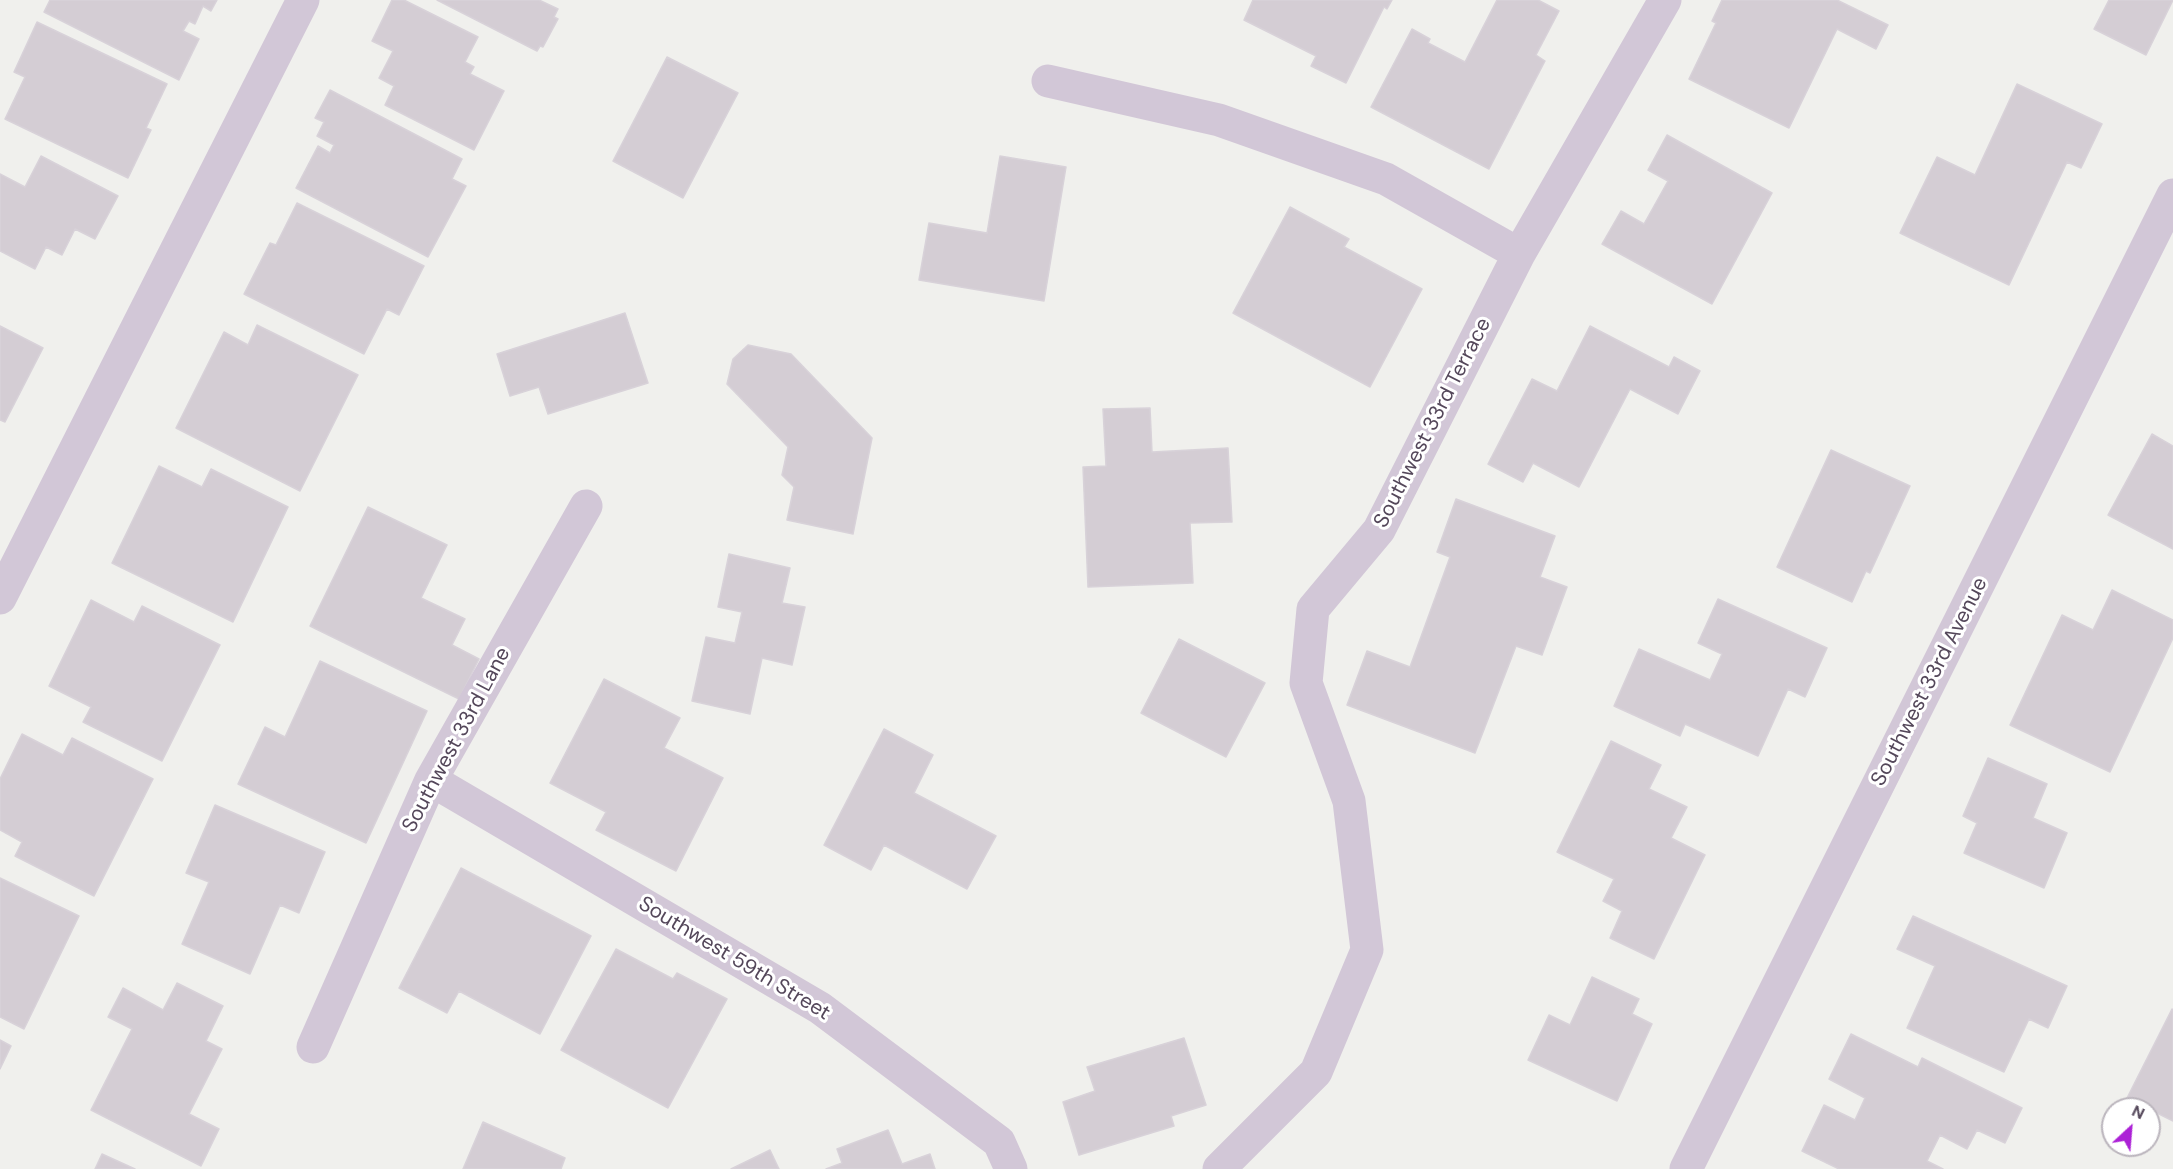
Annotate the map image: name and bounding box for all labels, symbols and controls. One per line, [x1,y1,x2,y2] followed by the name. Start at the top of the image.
[1369,314,1497,532] street label: Southwest 33rd Terrace
[1866,573,1994,791] street label: Southwest 33rd Avenue
[398,643,516,837] street label: Southwest 33rd Lane
[634,892,834,1026] street label: Southwest 59th Street
[2101,1097,2161,1157] north arrow
[2128,1100,2148,1124] text: N

